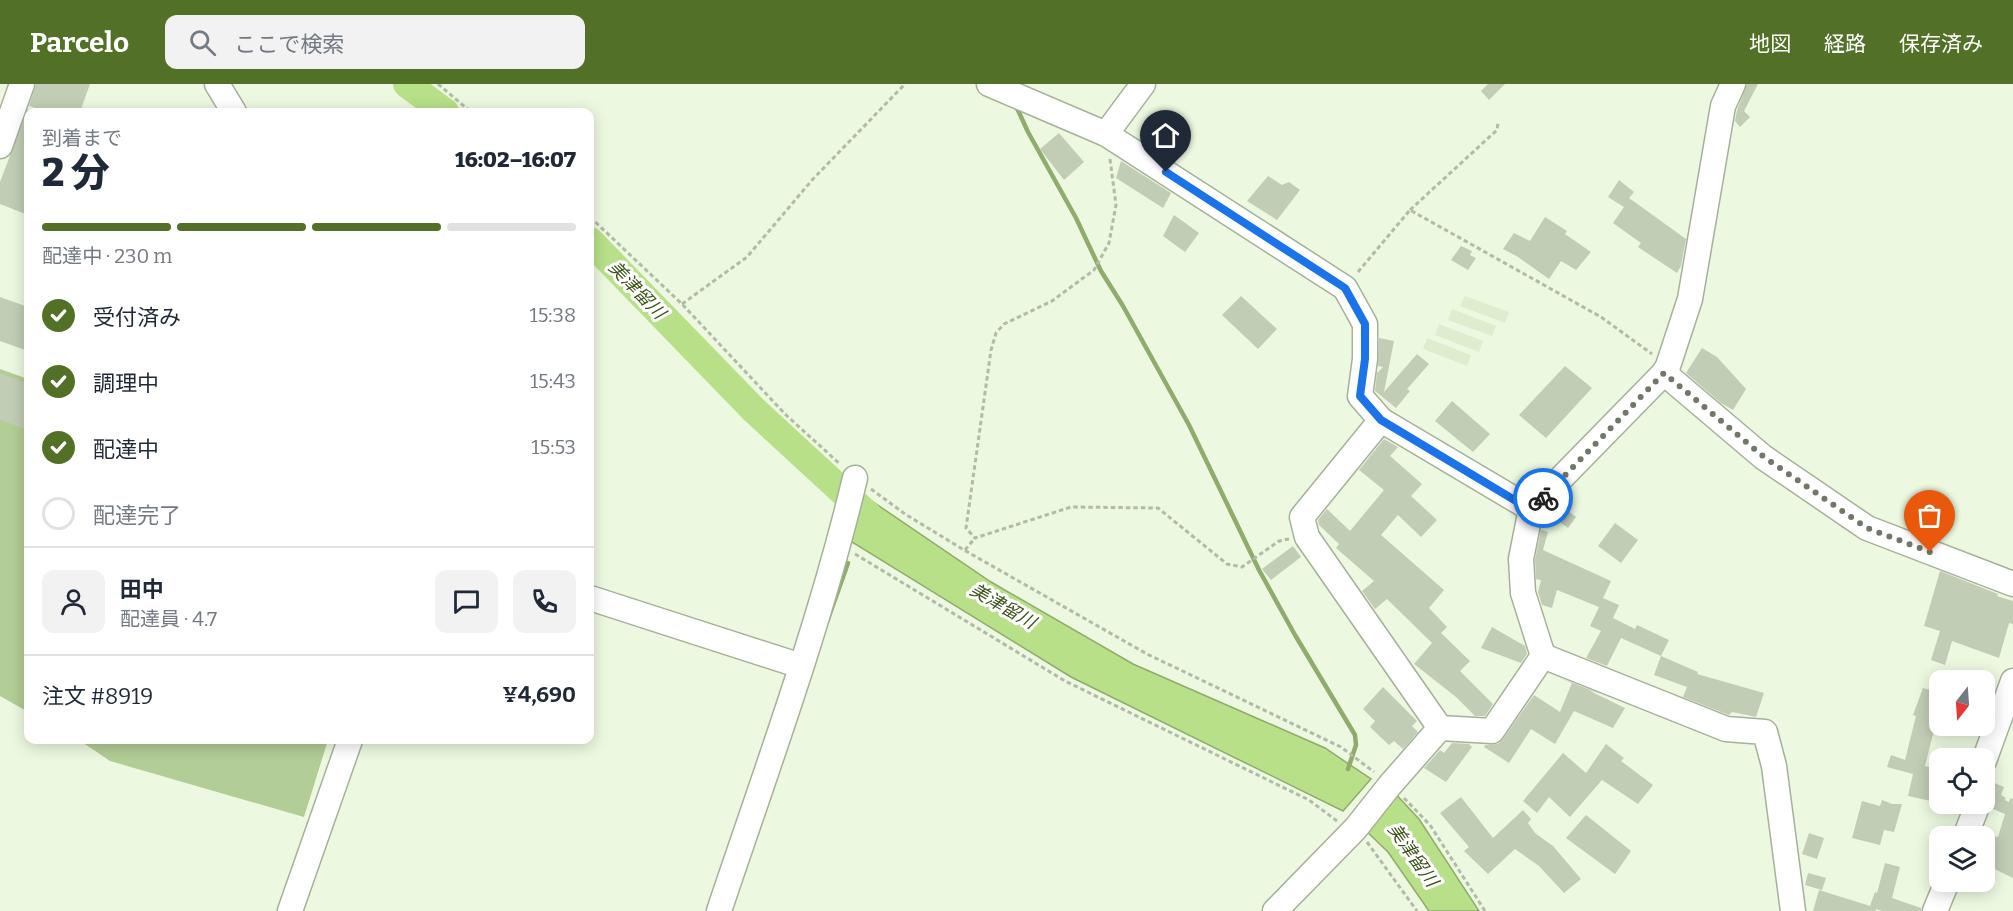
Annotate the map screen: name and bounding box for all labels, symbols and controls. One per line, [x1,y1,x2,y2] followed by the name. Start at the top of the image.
[165,15,585,69] search box
[30,26,129,59] text: Parcelo
[186,26,219,59] icon: search
[234,31,344,58] text: ここで検索
[1749,31,1791,57] text: 地図
[1824,31,1866,57] text: 経路
[1899,31,1983,57] text: 保存済み
[1140,110,1191,172] pin
[1149,119,1182,152] icon: home
[42,126,122,150] text: 到着まで
[455,146,576,173] text: 16:02–16:07
[42,150,110,196] text: 2 分
[42,244,172,268] text: 配達中 · 230 m
[604,256,671,325] water label: 美津留川
[42,299,75,332] icon: check
[530,303,576,327] text: 15:38
[93,304,181,331] text: 受付済み
[42,365,75,398] icon: check
[530,369,576,393] text: 15:43
[93,370,159,397] text: 調理中
[42,431,75,464] icon: check
[531,435,576,459] text: 15:53
[93,436,159,463] text: 配達中
[1513,468,1573,528] courier
[1527,482,1560,515] icon: bike
[1904,490,1955,552] pin
[1913,499,1946,532] icon: bag
[93,502,181,529] text: 配達完了
[42,570,105,633] button: person
[435,570,498,633] button: chat
[513,570,576,633] button: phone
[120,576,164,603] text: 田中
[966,578,1041,635] water label: 美津留川
[120,607,217,631] text: 配達員 · 4.7
[1929,670,1995,736] north arrow
[1929,670,1995,892] map controls
[502,681,576,708] text: ¥4,690
[42,683,153,710] text: 注文 #8919
[1929,748,1995,814] button: locate
[1383,819,1444,892] water label: 美津留川
[1929,826,1995,892] button: layers

